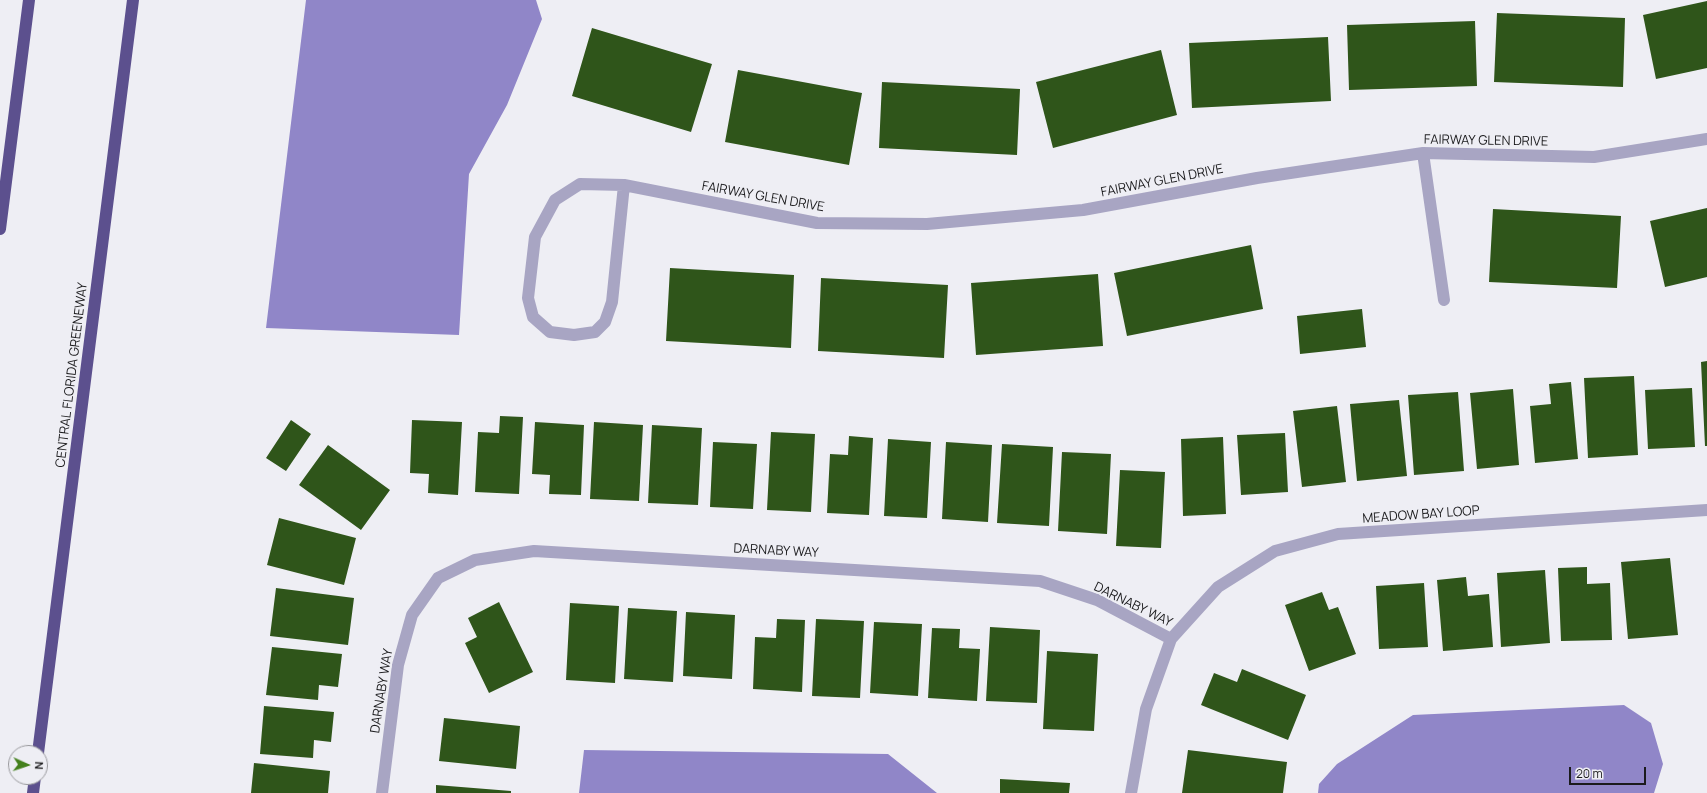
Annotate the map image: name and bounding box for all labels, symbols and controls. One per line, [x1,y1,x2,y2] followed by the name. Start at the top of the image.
[1424,132,1548,150] street label: FAIRWAY GLEN DRIVE
[1099,161,1225,201] street label: FAIRWAY GLEN DRIVE
[700,179,826,215] street label: FAIRWAY GLEN DRIVE
[53,282,91,468] street label: CENTRAL FLORIDA GREENEWAY
[1362,503,1480,527] street label: MEADOW BAY LOOP
[733,541,819,561] street label: DARNABY WAY
[1091,579,1175,631] street label: DARNABY WAY
[368,648,396,734] street label: DARNABY WAY
[8,745,48,785] north arrow
[1571,759,1648,785] scale bar
[32,761,47,770] text: N
[1576,765,1603,782] text: 20 m

